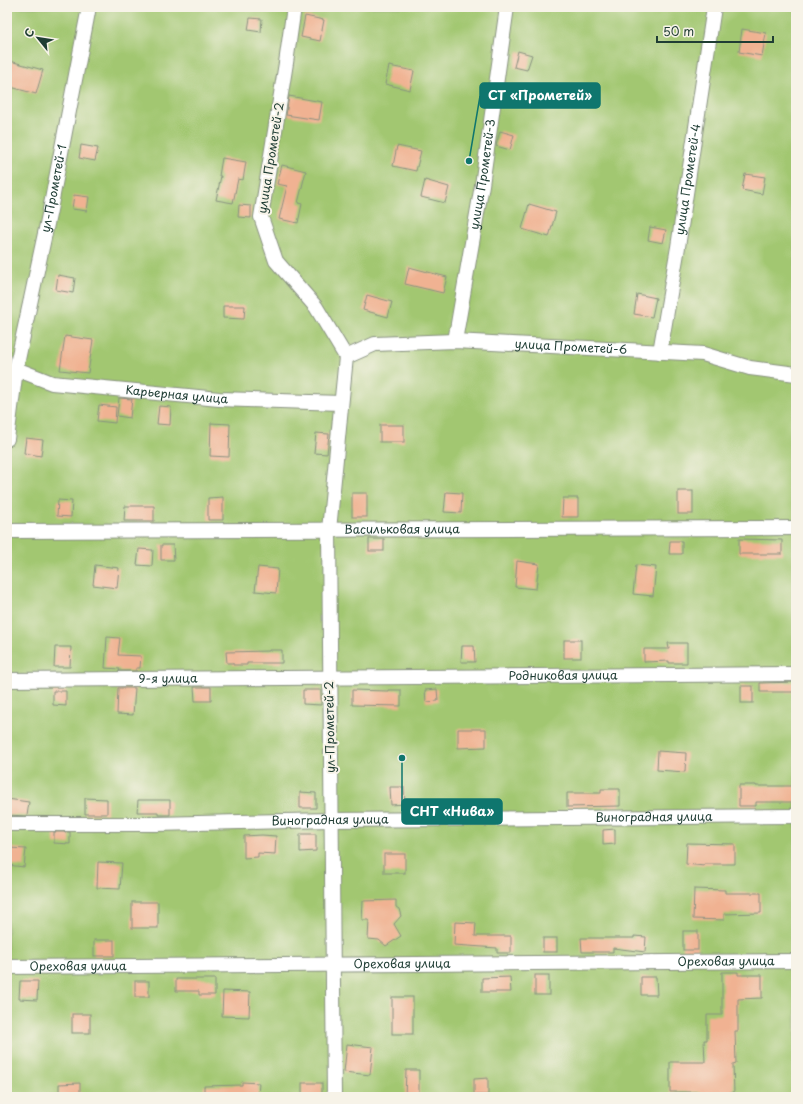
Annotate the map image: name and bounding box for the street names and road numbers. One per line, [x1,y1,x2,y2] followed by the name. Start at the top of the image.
[252,101,288,215] street label: улица Прометей-2
[464,118,499,231] street label: улица Прометей-3
[670,122,704,236] street label: улица Прометей-4
[35,143,70,234] street label: ул-Прометей-1
[514,334,628,358] street label: улица Прометей-6
[125,380,229,407] street label: Карьерная улица
[344,519,460,538] street label: Васильковая улица
[508,665,618,684] street label: Родниковая улица
[138,669,198,687] street label: 9-я улица
[319,681,339,773] street label: ул-Прометей-2
[595,807,713,826] street label: Виноградная улица
[271,810,389,829] street label: Виноградная улица
[677,951,775,970] street label: Ореховая улица
[353,954,451,972] street label: Ореховая улица
[29,956,127,975] street label: Ореховая улица

